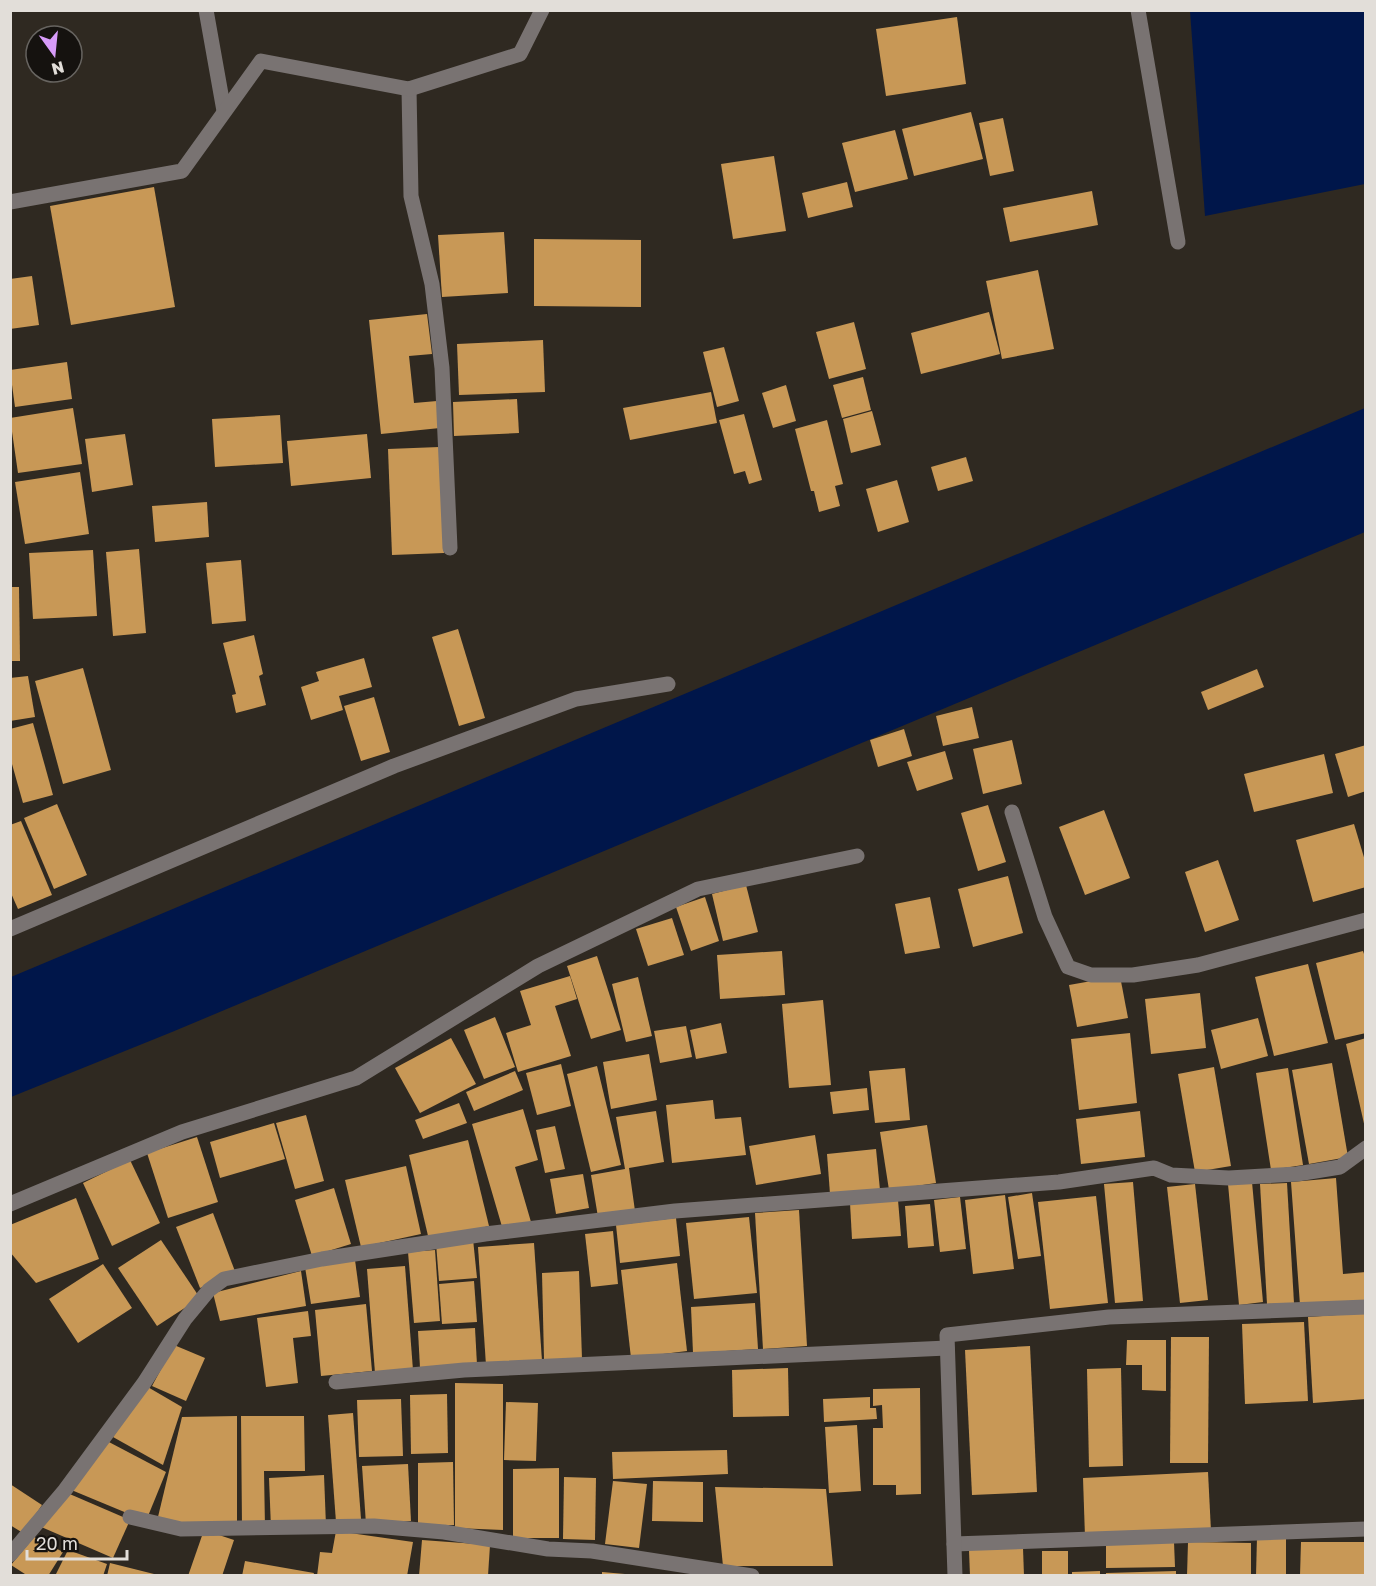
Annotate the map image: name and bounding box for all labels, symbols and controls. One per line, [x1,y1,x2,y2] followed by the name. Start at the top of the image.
[24,24,84,84] north arrow
[49,57,66,80] text: N
[27,1523,128,1561] scale bar
[36,1532,78,1554] text: 20 m

